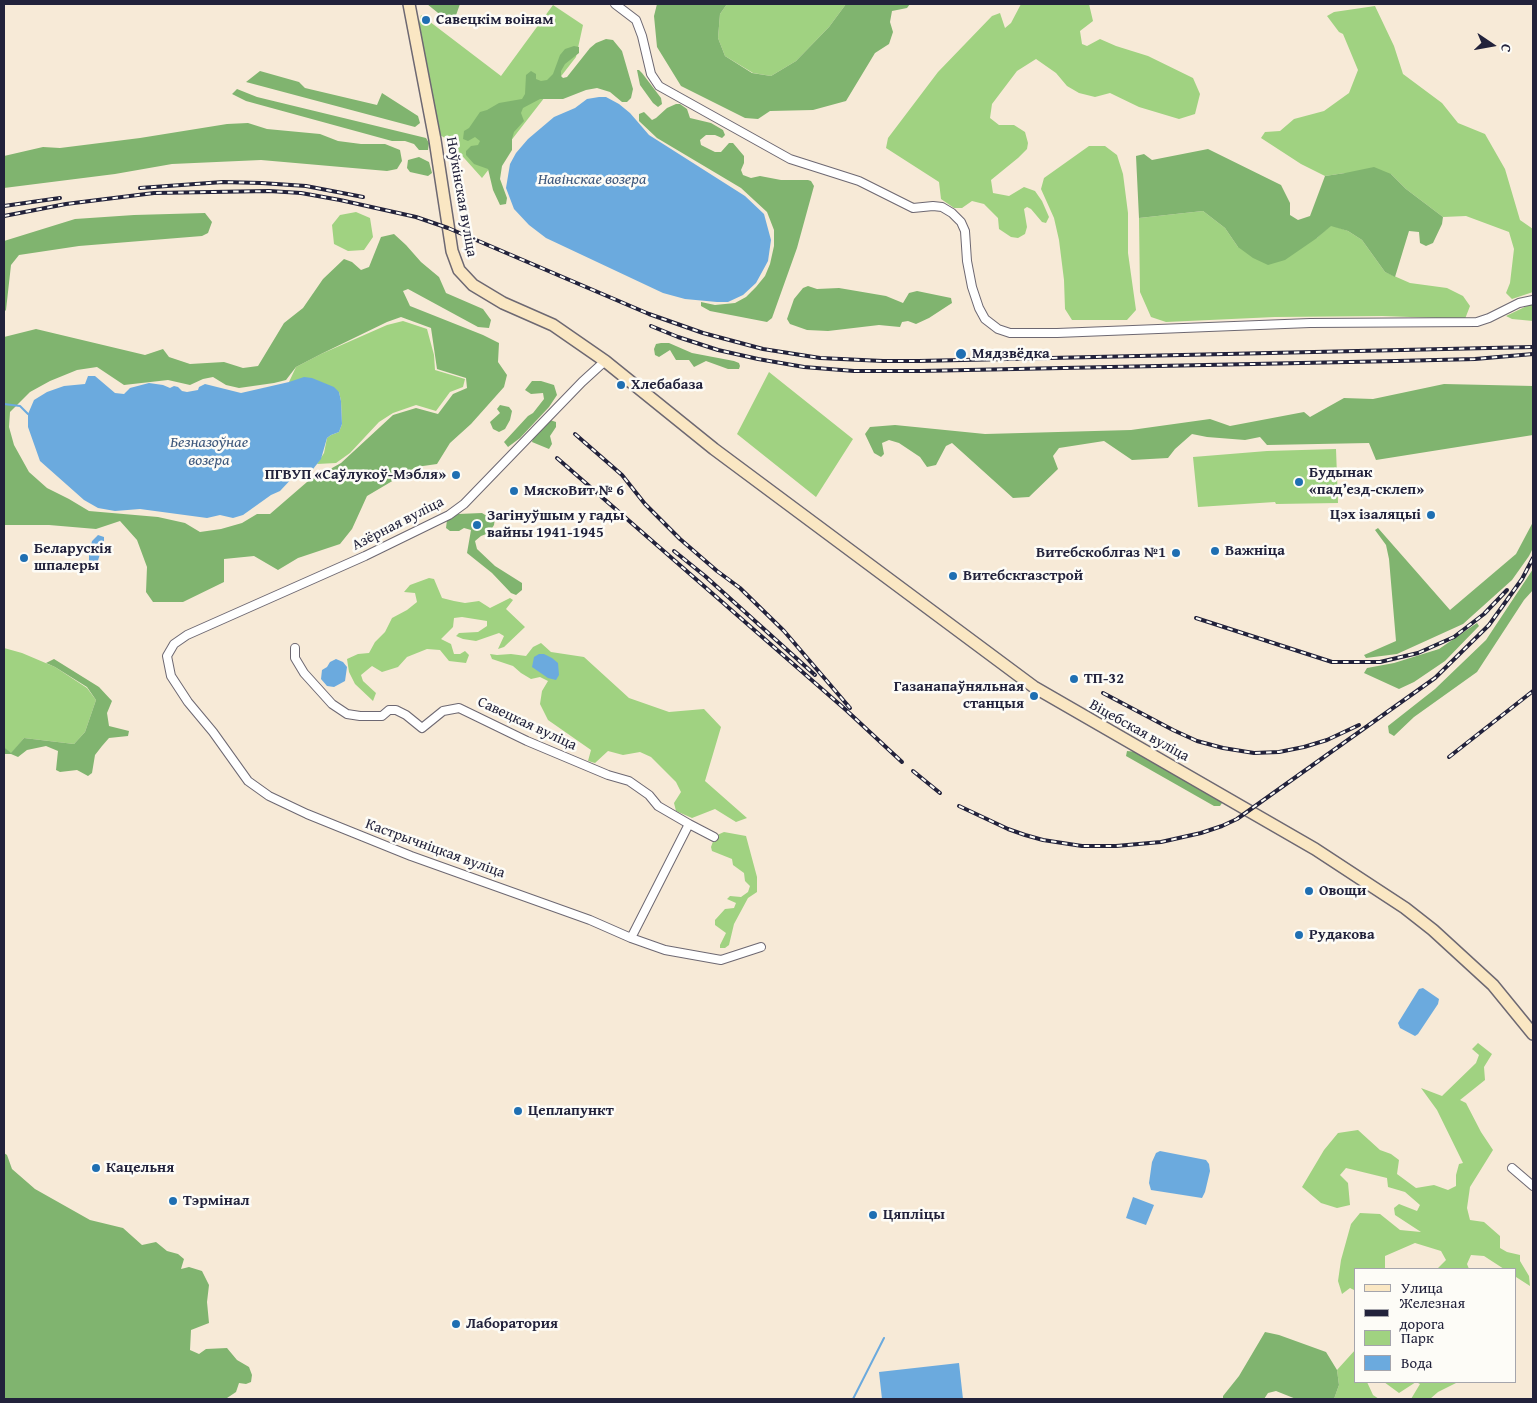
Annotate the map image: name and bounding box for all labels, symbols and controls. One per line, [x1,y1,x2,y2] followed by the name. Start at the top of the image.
[436,11,554,29] place label: Савецкім воінам
[420,14,432,26] marker: Савецкім воінам
[1467,20,1517,70] north arrow
[1496,42,1517,54] text: С
[442,136,480,258] street label: Ноўкінская вуліца
[538,170,646,190] water label: Навінскае возера
[972,345,1050,363] place label: Мядзвёдка
[954,347,968,361] marker: Мядзвёдка
[631,376,703,394] place label: Хлебабаза
[615,379,627,391] marker: Хлебабаза
[170,433,248,471] water label: Безназоўнае возера
[1309,464,1424,499] place label: Будынак «падʼезд-склеп»
[265,466,446,484] place label: ПГВУП «Саўлукоў-Мэбля»
[450,469,462,481] marker: ПГВУП «Саўлукоў-Мэбля»
[1293,476,1305,488] marker: Будынак «падʼезд-склеп»
[524,482,624,500] place label: МяскоВит № 6
[508,485,520,497] marker: МяскоВит № 6
[349,493,447,555] street label: Азёрная вуліца
[1330,506,1421,524] place label: Цэх ізаляцыі
[487,507,624,542] place label: Загінуўшым у гады вайны 1941-1945
[1425,509,1437,521] marker: Цэх ізаляцыі
[471,519,483,531] marker: Загінуўшым у гады вайны 1941-1945
[34,540,112,575] place label: Беларускія шпалеры
[1225,542,1285,560] place label: Важніца
[1036,544,1166,562] place label: Витебскоблгаз №1
[1209,545,1221,557] marker: Важніца
[1170,547,1182,559] marker: Витебскоблгаз №1
[18,552,30,564] marker: Беларускія шпалеры
[963,567,1083,585] place label: Витебскгазстрой
[947,570,959,582] marker: Витебскгазстрой
[1084,670,1124,688] place label: ТП-32
[1068,673,1080,685] marker: ТП-32
[894,678,1024,713] place label: Газанапаўняльная станцыя
[1028,690,1040,702] marker: Газанапаўняльная станцыя
[475,693,579,755] street label: Савецкая вуліца
[1086,696,1192,766] street label: Віцебская вуліца
[363,815,507,883] street label: Кастрычніцкая вуліца
[1319,882,1366,900] place label: Овощи
[1303,885,1315,897] marker: Овощи
[1309,926,1375,944] place label: Рудакова
[1293,929,1305,941] marker: Рудакова
[528,1102,614,1120] place label: Цеплапункт
[512,1105,524,1117] marker: Цеплапункт
[106,1159,174,1177] place label: Кацельня
[90,1162,102,1174] marker: Кацельня
[183,1192,249,1210] place label: Тэрмінал
[167,1195,179,1207] marker: Тэрмінал
[883,1206,945,1224] place label: Цяпліцы
[867,1209,879,1221] marker: Цяпліцы
[1354,1268,1517,1383] legend
[1401,1277,1443,1298] text: Улица
[1399,1292,1465,1334] text: Железная дорога
[466,1315,558,1333] place label: Лаборатория
[450,1318,462,1330] marker: Лаборатория
[1401,1327,1434,1348] text: Парк
[1401,1352,1432,1373] text: Вода

